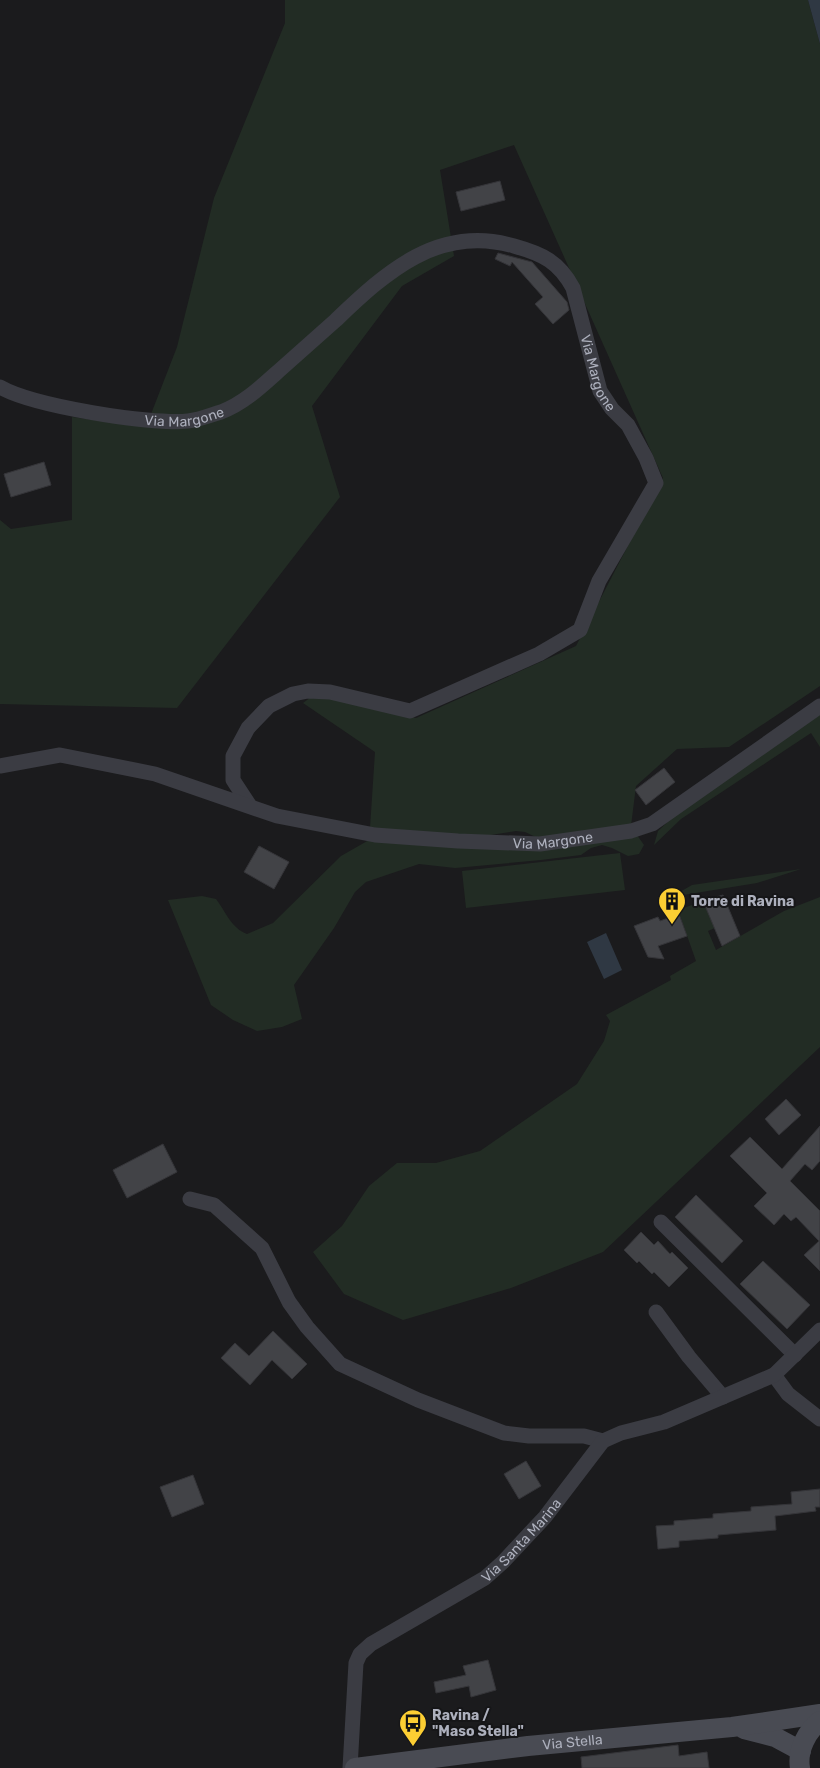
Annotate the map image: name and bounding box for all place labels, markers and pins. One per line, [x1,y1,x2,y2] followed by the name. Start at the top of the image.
[657,886,687,925] building icon: Torre di Ravina
[691,893,794,910] place label: Torre di Ravina
[432,1707,524,1740] place label: Ravina / "Maso Stella"
[398,1708,428,1747] bus stop icon: Ravina / "Maso Stella"

